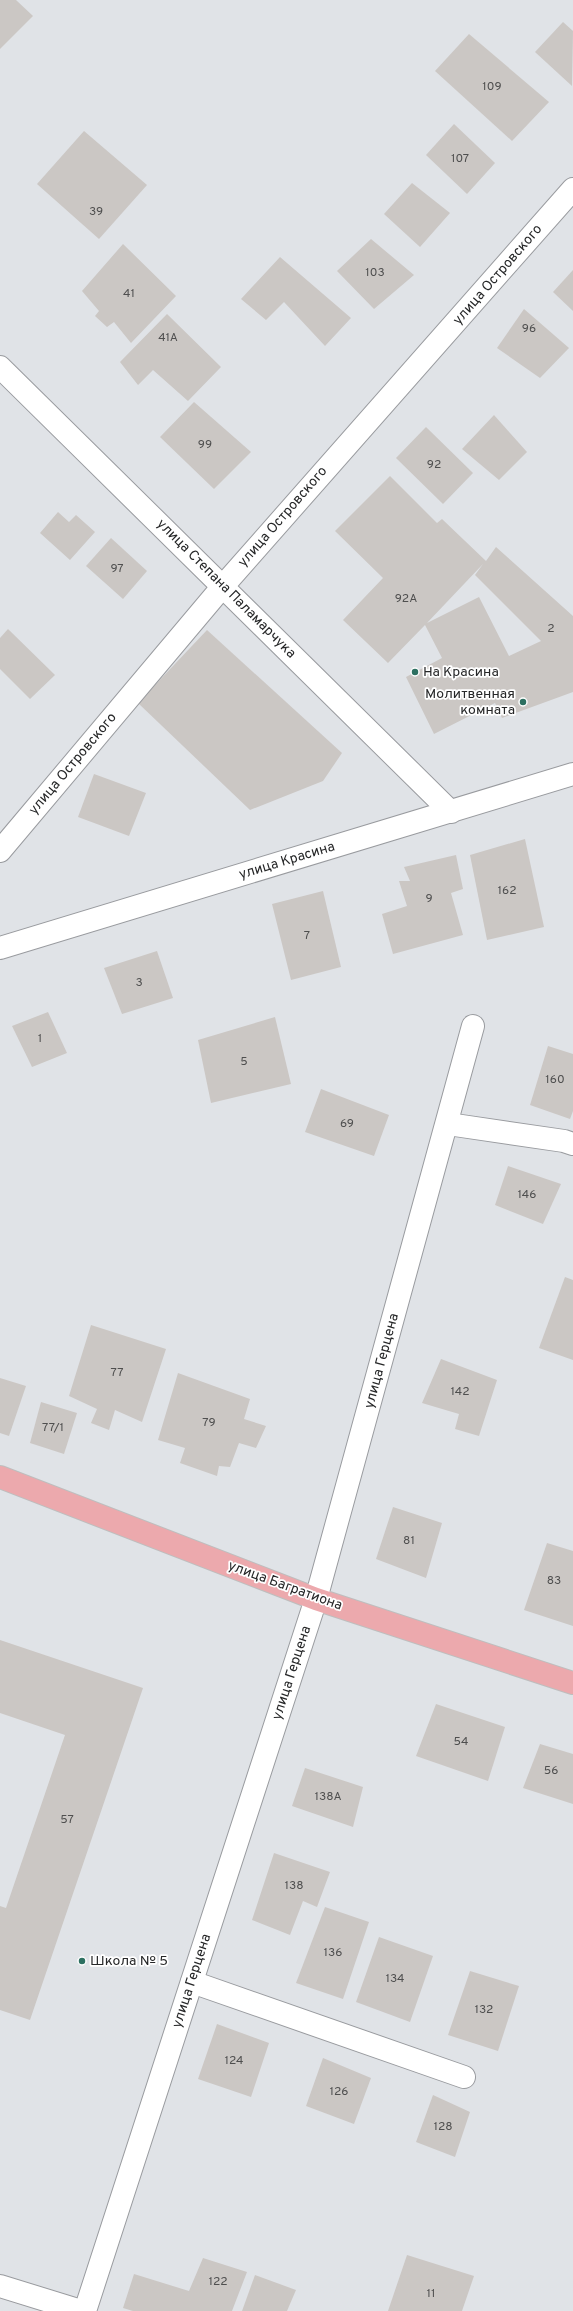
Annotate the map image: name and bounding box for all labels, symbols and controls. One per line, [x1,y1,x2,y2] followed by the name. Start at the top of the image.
[482,79,502,95] house number: 109
[451,151,469,167] house number: 107
[89,204,103,220] house number: 39
[450,221,546,329] street label: улица Островского
[365,265,385,281] house number: 103
[123,286,135,302] house number: 41
[522,321,536,337] house number: 96
[158,330,178,346] house number: 41А
[198,437,212,453] house number: 99
[427,457,441,473] house number: 92
[235,463,331,571] street label: улица Островского
[153,516,299,662] street label: улица Степана Паламарчука
[110,561,124,577] house number: 97
[395,591,417,607] house number: 92А
[547,621,555,637] house number: 2
[423,664,499,681] place label: На Красина
[410,667,420,677] marker: На Красина
[425,686,515,719] place label: Молитвенная комната
[518,697,528,707] marker: Молитвенная комната
[25,710,121,818] street label: улица Островского
[237,838,337,884] street label: улица Красина
[498,883,516,899] house number: 162
[425,891,433,907] house number: 9
[304,928,310,944] house number: 7
[135,975,143,991] house number: 3
[38,1031,42,1047] house number: 1
[240,1054,248,1070] house number: 5
[545,1072,565,1088] house number: 160
[340,1116,354,1132] house number: 69
[518,1187,536,1203] house number: 146
[361,1311,403,1411] street label: улица Герцена
[111,1365,123,1381] house number: 77
[450,1384,470,1400] house number: 142
[202,1415,216,1431] house number: 79
[42,1420,64,1436] house number: 77/1
[403,1533,415,1549] house number: 81
[226,1557,344,1615] street label: улица Багратиона
[547,1573,561,1589] house number: 83
[269,1624,315,1722] street label: улица Герцена
[453,1734,469,1750] house number: 54
[544,1763,558,1779] house number: 56
[314,1789,342,1805] house number: 138А
[60,1812,74,1828] house number: 57
[284,1878,304,1894] house number: 138
[169,1932,215,2030] street label: улица Герцена
[324,1945,342,1961] house number: 136
[90,1953,168,1970] place label: Школа № 5
[77,1956,87,1966] marker: Школа № 5
[385,1971,405,1987] house number: 134
[475,2002,493,2018] house number: 132
[224,2053,244,2069] house number: 124
[330,2084,348,2100] house number: 126
[433,2119,453,2135] house number: 128
[208,2274,228,2290] house number: 122
[427,2286,435,2302] house number: 11

